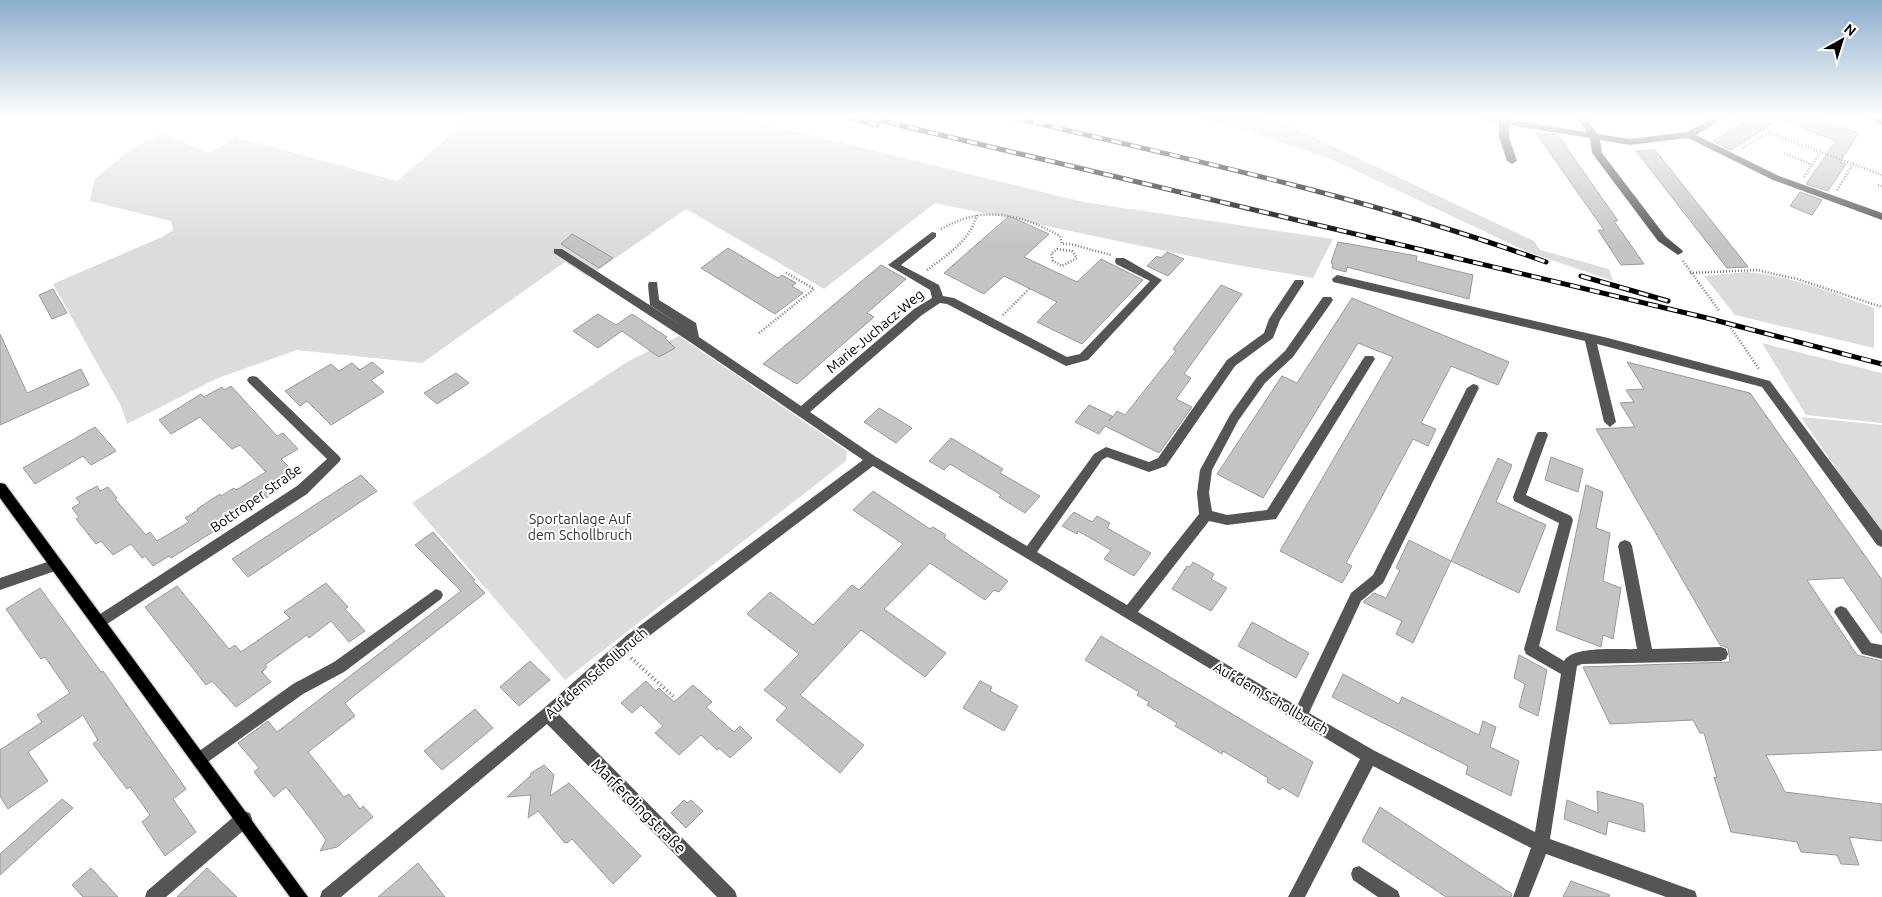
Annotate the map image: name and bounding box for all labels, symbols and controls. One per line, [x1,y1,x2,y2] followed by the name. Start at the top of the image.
[1817,15,1867,65] north arrow
[1841,20,1859,39] text: N
[823,286,927,376] street label: Marie-Juchacz-Weg
[207,461,305,535] street label: Bottroper Straße
[528,511,632,543] park label: Sportanlage Auf dem Schollbruch
[542,624,650,722] street label: Auf dem Schollbruch
[1211,659,1331,737] street label: Auf dem Schollbruch
[588,755,690,857] street label: Marferdingstraße

